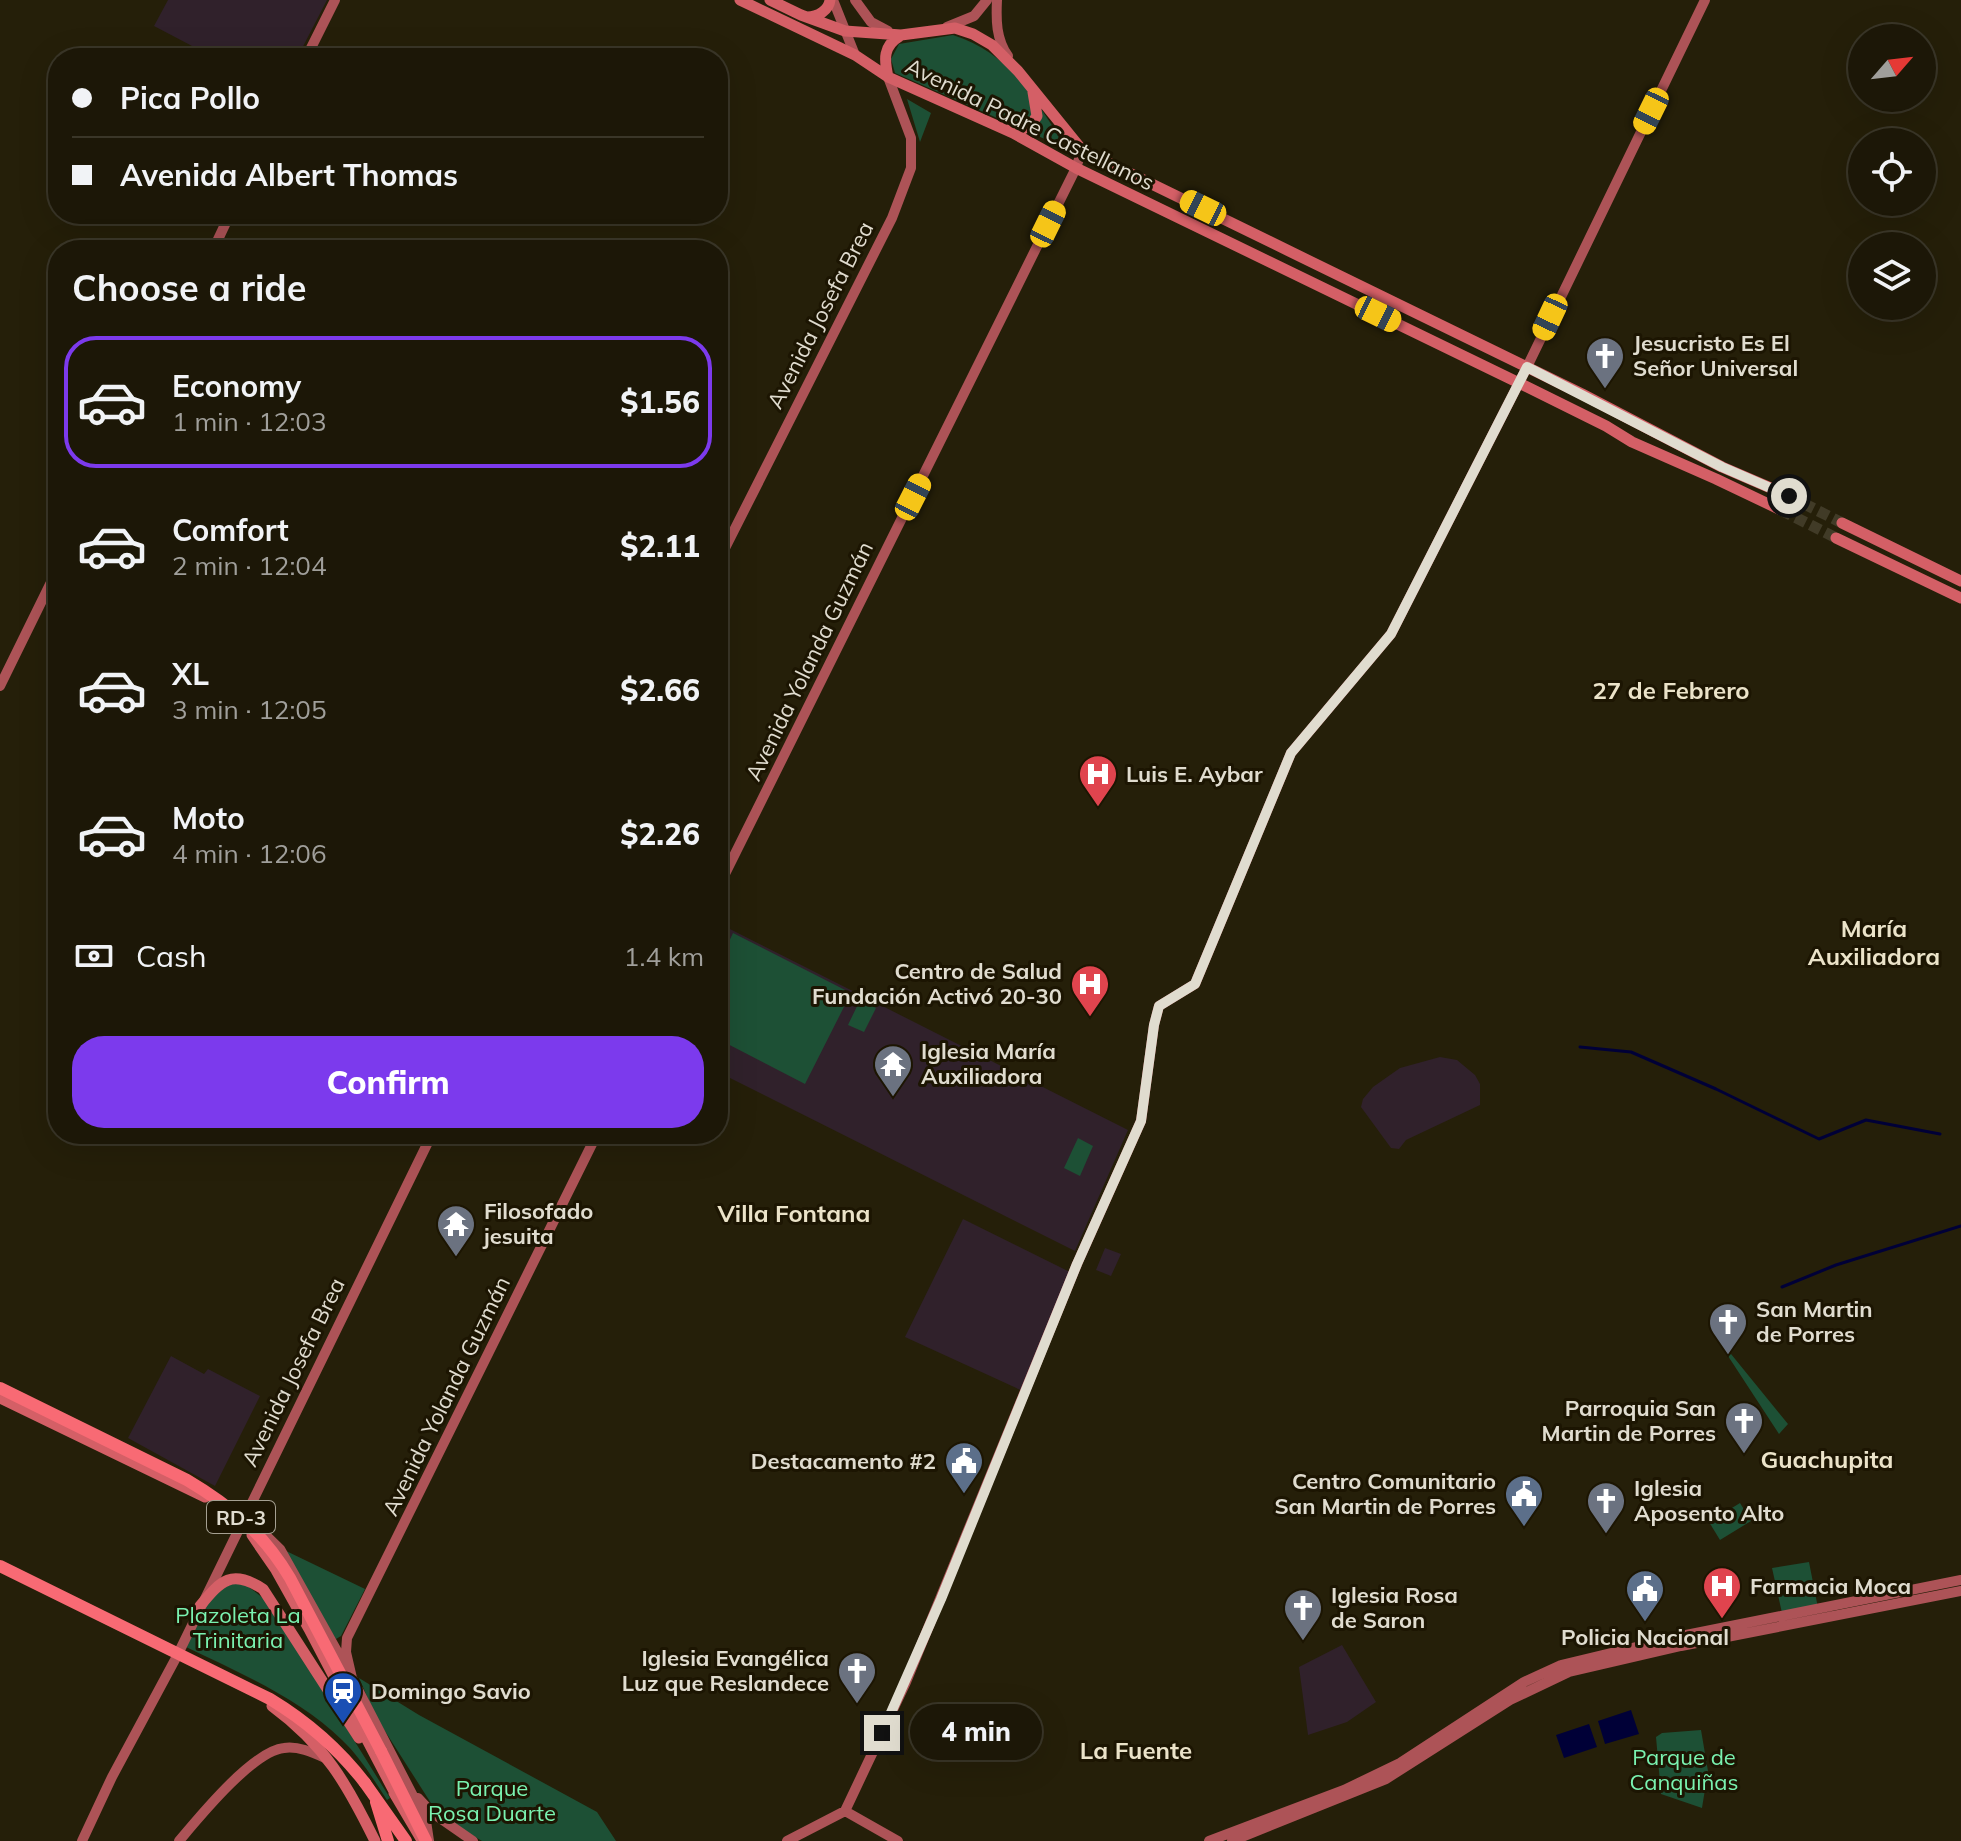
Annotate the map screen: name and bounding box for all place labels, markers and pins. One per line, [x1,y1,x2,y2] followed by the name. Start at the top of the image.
[1633,329,1798,382] place label: Jesucristo Es El Señor Universal
[1584,335,1626,390] church icon: Jesucristo Es El Señor Universal
[1077,753,1119,808] hospital icon: Luis E. Aybar
[1126,760,1263,788] place label: Luis E. Aybar
[812,957,1062,1010] place label: Centro de Salud Fundación Activó 20-30
[1069,963,1111,1018] hospital icon: Centro de Salud Fundación Activó 20-30
[921,1037,1056,1090] place label: Iglesia María Auxiliadora
[872,1043,914,1098] temple icon: Iglesia María Auxiliadora
[482,1197,593,1250] place label: Filosofado jesuita
[435,1203,477,1258] temple icon: Filosofado jesuita
[1756,1295,1873,1348] place label: San Martin de Porres
[1707,1301,1749,1356] church icon: San Martin de Porres
[1542,1394,1716,1447] place label: Parroquia San Martin de Porres
[1723,1400,1765,1455] church icon: Parroquia San Martin de Porres
[943,1440,985,1495] public building icon: Destacamento #2
[751,1447,936,1475] place label: Destacamento #2
[1274,1467,1496,1520] place label: Centro Comunitario San Martin de Porres
[1503,1473,1545,1528] public building icon: Centro Comunitario San Martin de Porres
[1634,1474,1784,1527] place label: Iglesia Aposento Alto
[1585,1480,1627,1535] church icon: Iglesia Aposento Alto
[1701,1565,1743,1620] hospital icon: Farmacia Moca
[1624,1568,1666,1623] public building icon: Policia Nacional
[1750,1572,1911,1600] place label: Farmacia Moca
[1331,1581,1458,1634] place label: Iglesia Rosa de Saron
[1282,1587,1324,1642] church icon: Iglesia Rosa de Saron
[1561,1623,1729,1651] place label: Policia Nacional
[622,1644,829,1697] place label: Iglesia Evangélica Luz que Reslandece
[836,1650,878,1705] church icon: Iglesia Evangélica Luz que Reslandece
[322,1670,364,1725] station icon: Domingo Savio
[371,1677,531,1705] place label: Domingo Savio

